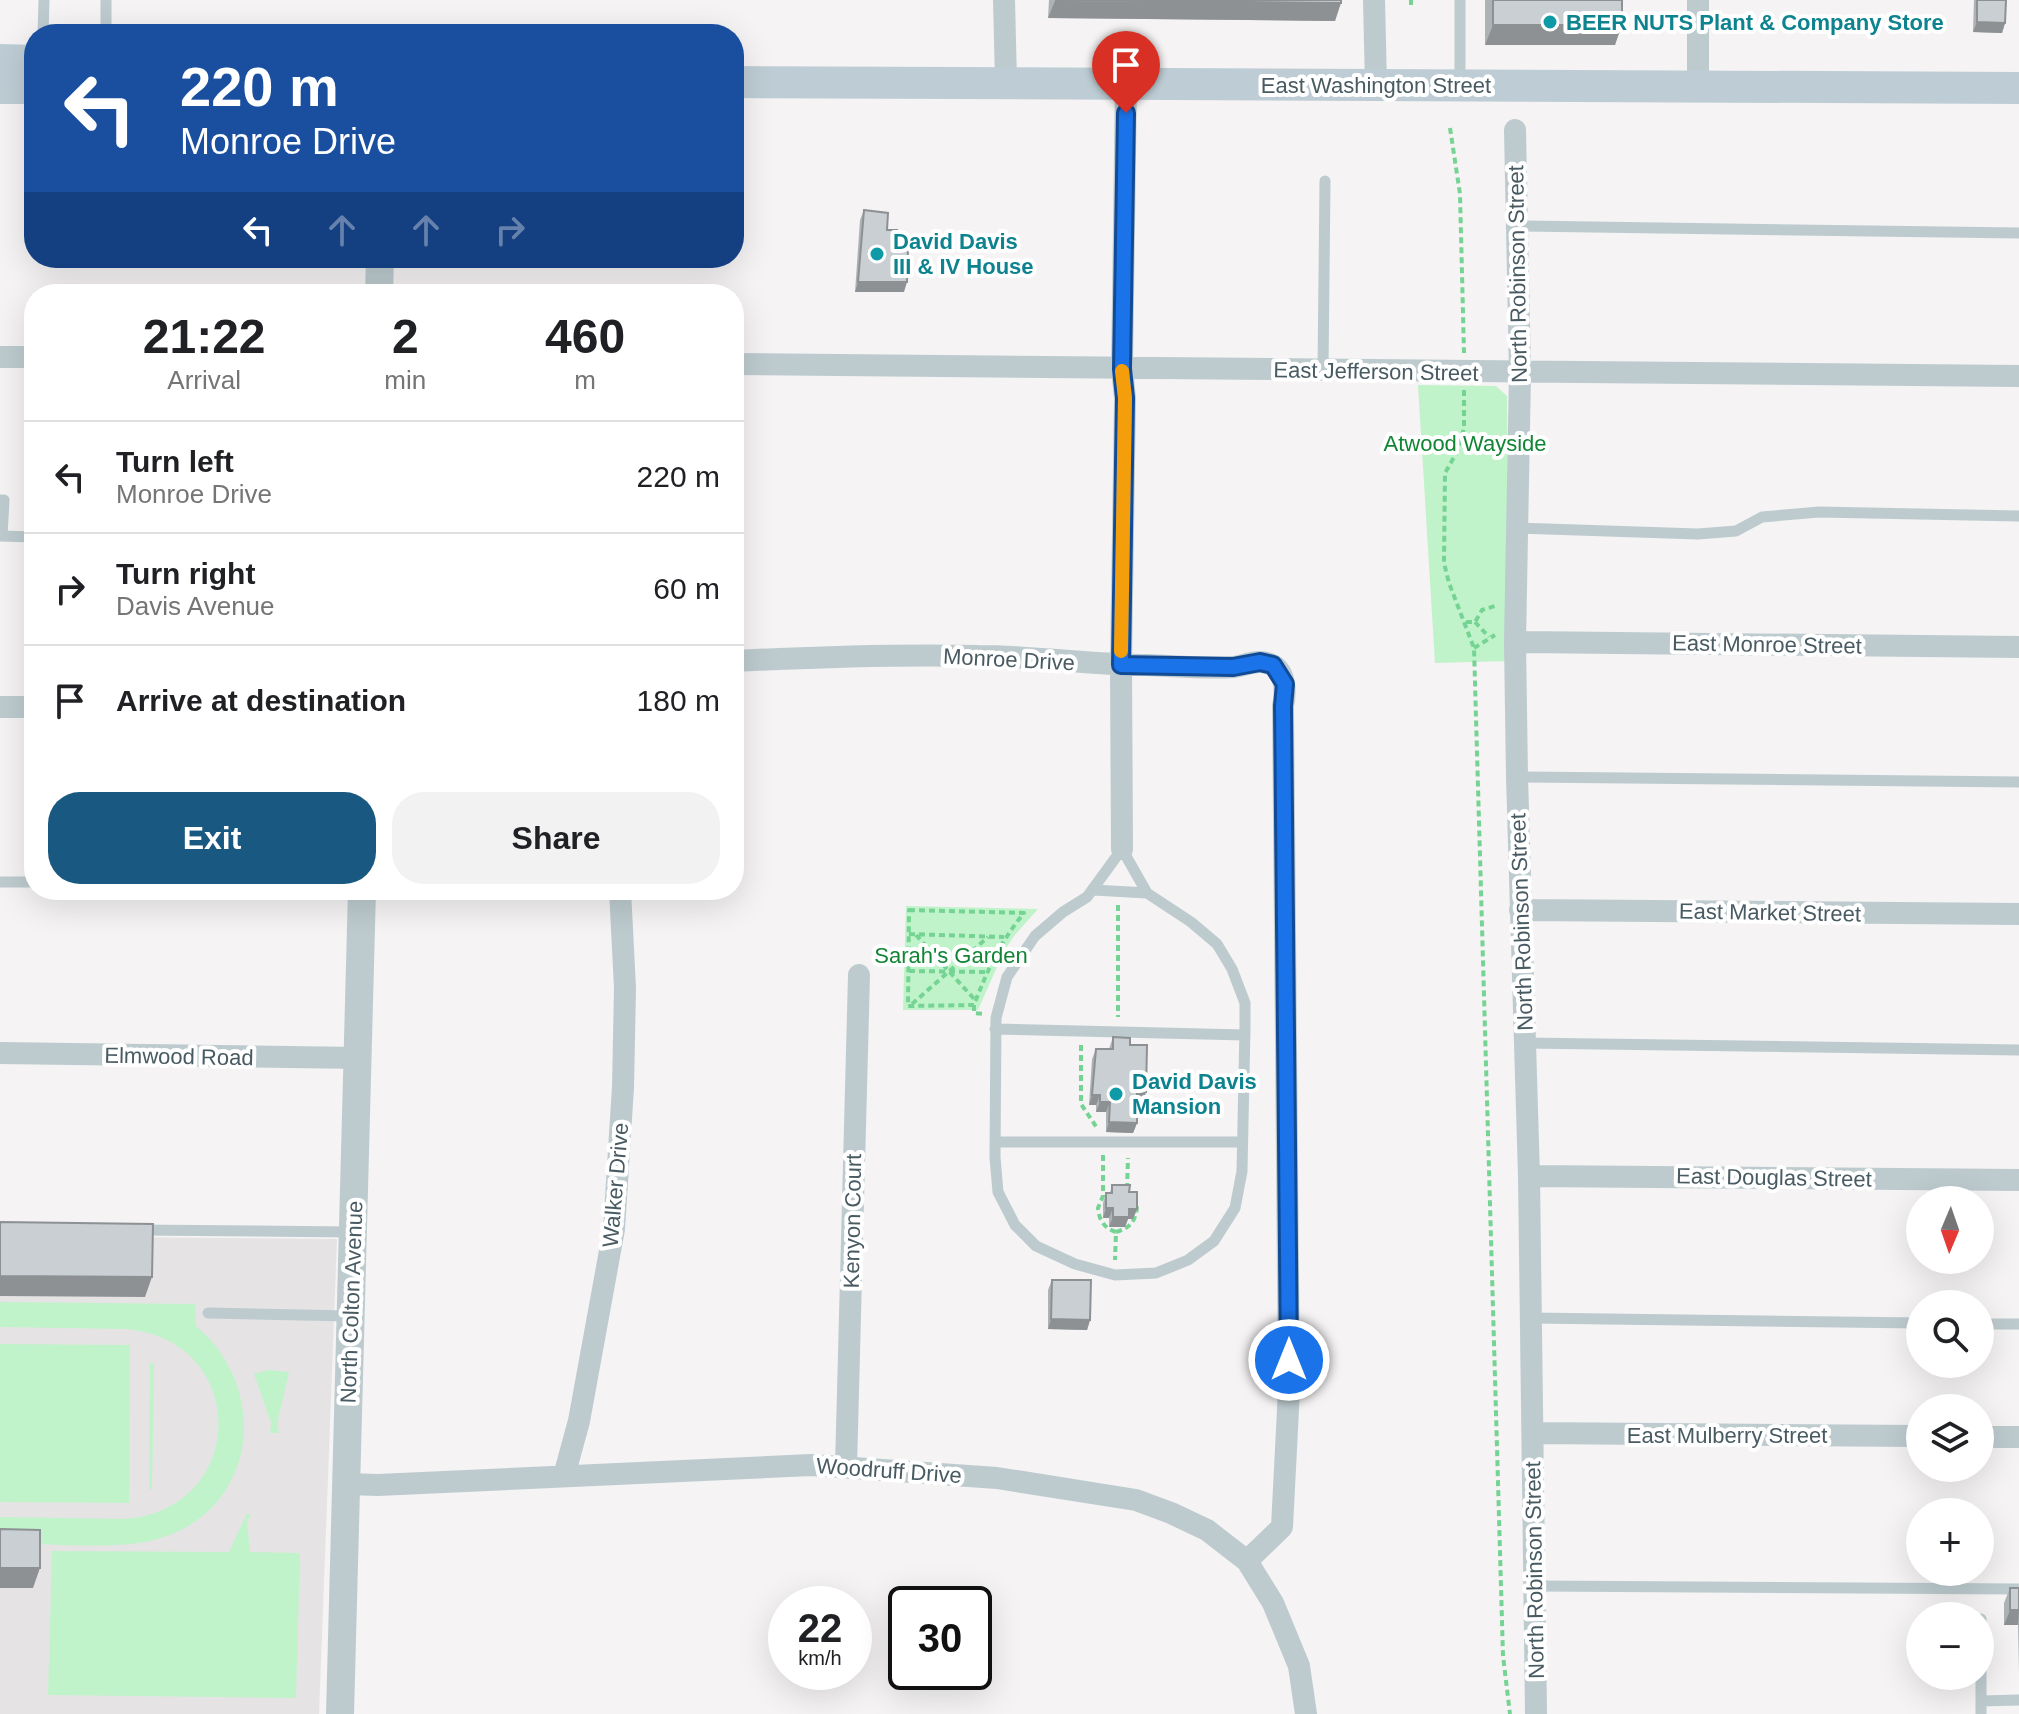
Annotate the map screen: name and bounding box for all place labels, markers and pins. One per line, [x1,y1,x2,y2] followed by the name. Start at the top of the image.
[1566,10,1944,35] place label: BEER NUTS Plant & Company Store
[1541,13,1559,31] marker: BEER NUTS Plant & Company Store
[1092,31,1160,113] pin
[893,229,1034,279] place label: David Davis III & IV House
[868,245,886,263] marker: David Davis III & IV House
[1132,1069,1257,1119] place label: David Davis Mansion
[1107,1085,1125,1103] marker: David Davis Mansion

